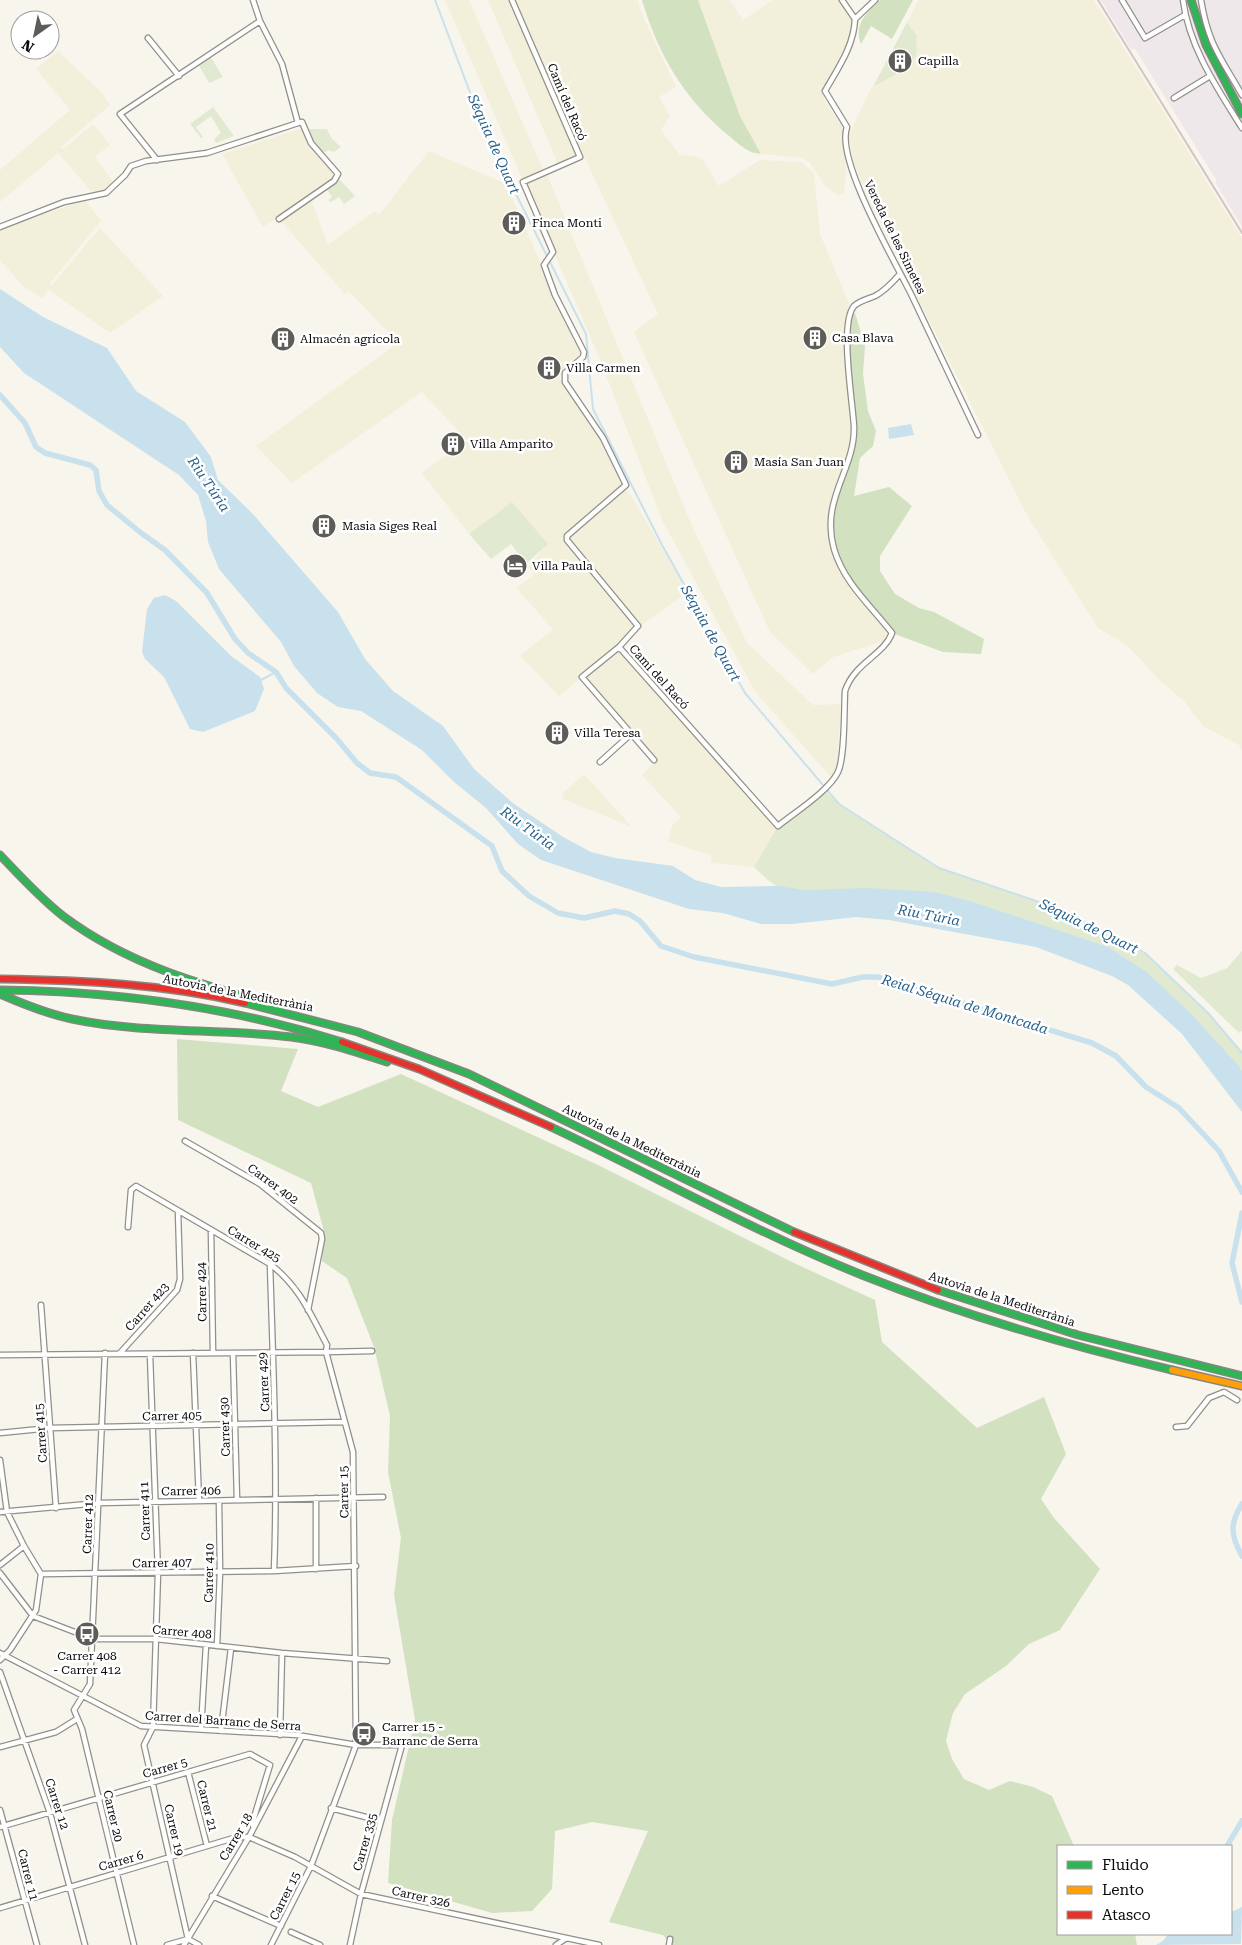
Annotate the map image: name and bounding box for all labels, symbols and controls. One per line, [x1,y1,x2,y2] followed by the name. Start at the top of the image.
[10,10,60,60] north arrow
[19,36,37,56] text: N
[887,48,913,74] building icon: Capilla
[918,54,959,68] place label: Capilla
[544,61,590,143] street label: Camí del Racó
[464,91,524,197] water label: Séquia de Quart
[861,178,929,296] street label: Vereda de les Simetes
[501,210,527,236] building icon: Finca Monti
[532,216,602,230] place label: Finca Monti
[802,325,828,351] building icon: Casa Blava
[270,326,296,352] building icon: Almacén agrícola
[832,331,894,345] place label: Casa Blava
[300,332,401,346] place label: Almacén agrícola
[536,355,562,381] building icon: Villa Carmen
[566,361,641,375] place label: Villa Carmen
[440,431,466,457] building icon: Villa Amparito
[470,437,553,451] place label: Villa Amparito
[723,449,749,475] building icon: Masía San Juan
[184,453,233,515] water label: Riu Túria
[754,455,844,469] place label: Masía San Juan
[311,513,337,539] building icon: Masia Siges Real
[342,519,437,533] place label: Masia Siges Real
[502,553,528,579] hotel icon: Villa Paula
[532,559,593,573] place label: Villa Paula
[677,581,744,685] water label: Séquia de Quart
[626,642,692,712] street label: Camí del Racó
[544,720,570,746] building icon: Villa Teresa
[574,726,641,740] place label: Villa Teresa
[497,802,558,853] water label: Riu Túria
[1036,895,1142,957] water label: Séquia de Quart
[896,901,961,929] water label: Riu Túria
[879,971,1050,1037] water label: Reial Séquia de Montcada
[162,972,315,1015] street label: Autovia de la Mediterrània
[560,1101,704,1181] street label: Autovia de la Mediterrània
[245,1161,301,1207] street label: Carrer 402
[225,1223,283,1265] street label: Carrer 425
[194,1262,210,1322] street label: Carrer 424
[927,1269,1077,1329] street label: Autovia de la Mediterrània
[122,1280,172,1334] street label: Carrer 423
[255,1352,273,1412] street label: Carrer 429
[217,1397,233,1457] street label: Carrer 430
[32,1403,50,1463] street label: Carrer 415
[142,1408,202,1424] street label: Carrer 405
[337,1465,351,1519] street label: Carrer 15
[137,1481,153,1541] street label: Carrer 411
[161,1483,221,1499] street label: Carrer 406
[80,1494,96,1554] street label: Carrer 412
[201,1543,217,1603] street label: Carrer 410
[132,1555,192,1571] street label: Carrer 407
[74,1621,100,1647] bus stop icon: Carrer 408 - Carrer 412
[152,1622,213,1642] street label: Carrer 408
[53,1649,121,1677] place label: Carrer 408 - Carrer 412
[145,1709,302,1733] street label: Carrer del Barranc de Serra
[382,1720,479,1748] place label: Carrer 15 - Barranc de Serra
[351,1721,377,1747] bus stop icon: Carrer 15 - Barranc de Serra
[141,1755,189,1781] street label: Carrer 5
[42,1777,72,1832] street label: Carrer 12
[194,1779,220,1834] street label: Carrer 21
[100,1789,126,1844] street label: Carrer 20
[161,1803,187,1858] street label: Carrer 19
[216,1811,256,1863] street label: Carrer 18
[350,1811,380,1873] street label: Carrer 335
[1057,1845,1232,1935] legend
[15,1848,41,1903] street label: Carrer 11
[97,1848,145,1874] street label: Carrer 6
[1102,1856,1149,1874] text: Fluido
[267,1869,303,1923] street label: Carrer 15
[1102,1881,1144,1899] text: Lento
[390,1883,452,1911] street label: Carrer 326
[1102,1906,1151,1924] text: Atasco

